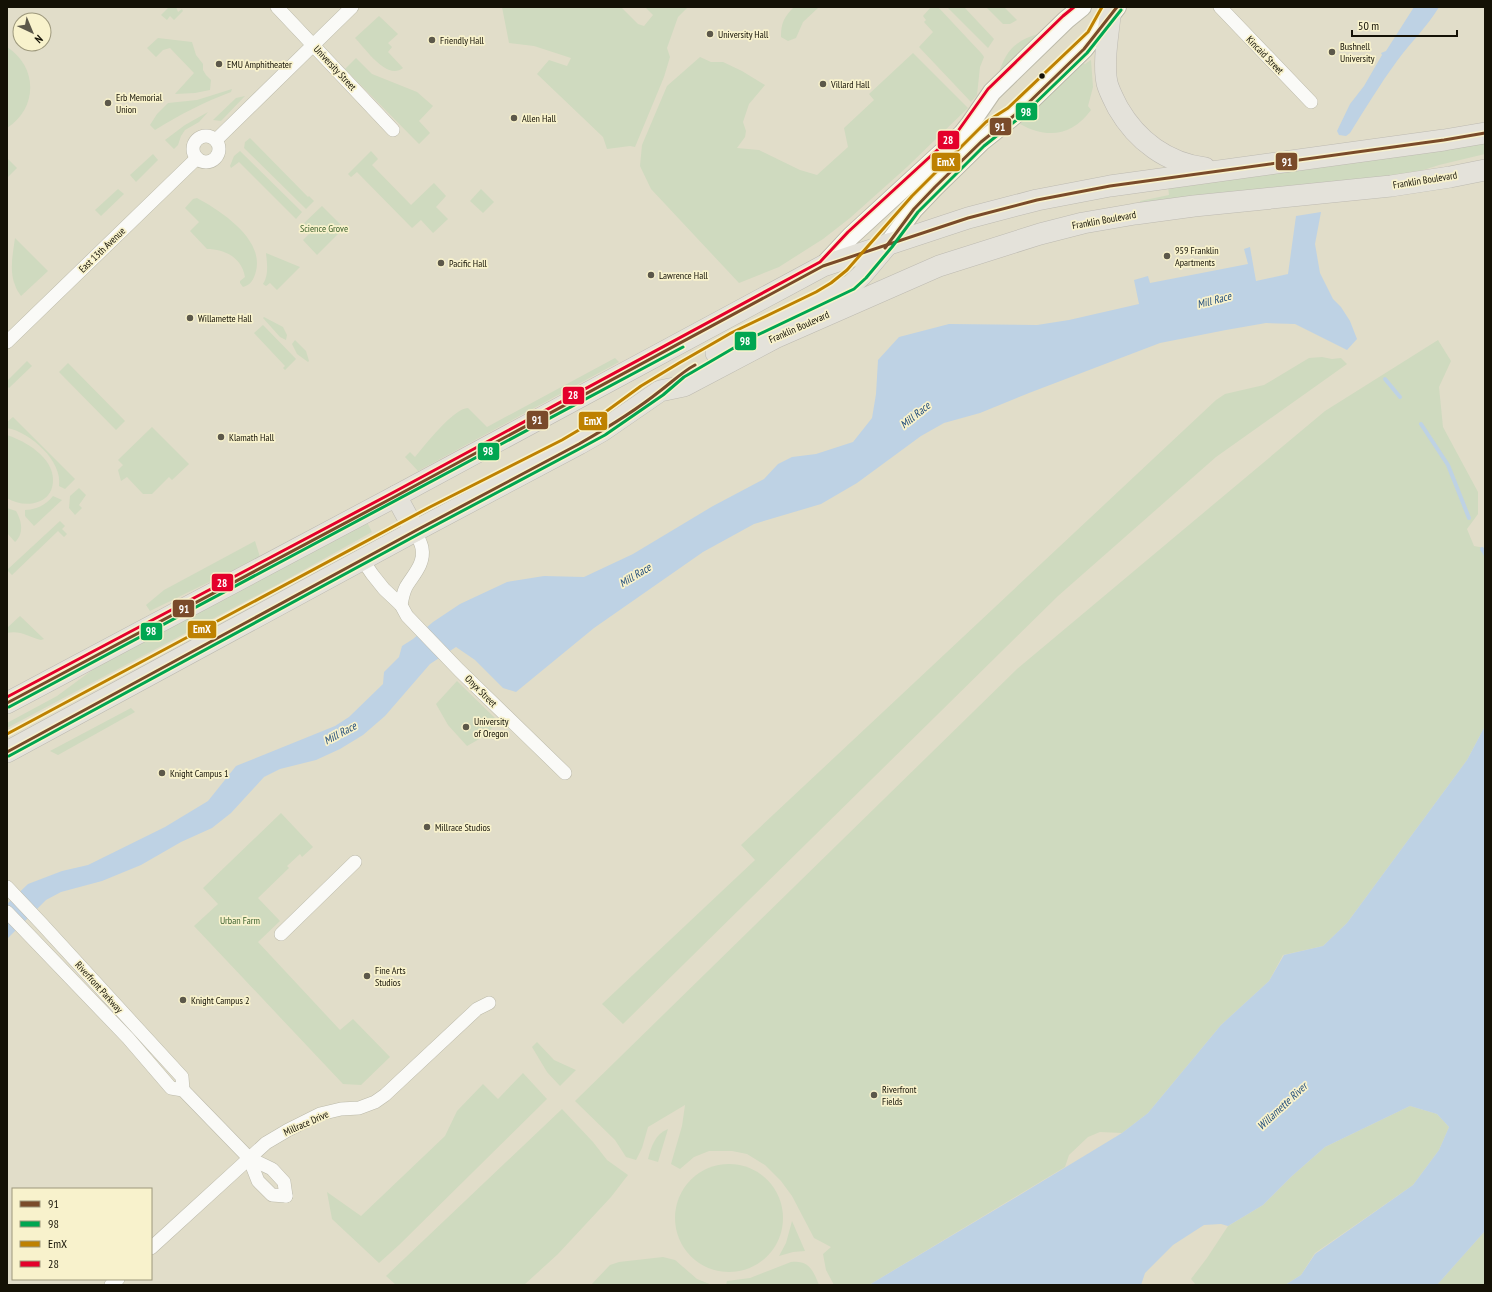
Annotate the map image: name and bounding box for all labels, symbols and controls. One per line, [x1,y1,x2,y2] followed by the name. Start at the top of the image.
[12,12,52,52] north arrow
[1352,12,1457,38] scale bar
[1358,18,1379,33] text: 50 m
[718,28,769,41] place label: University Hall
[705,29,715,39] marker: University Hall
[32,32,46,46] text: N
[1244,33,1287,77] street label: Kincaid Street
[440,34,484,47] place label: Friendly Hall
[427,35,437,45] marker: Friendly Hall
[1340,40,1375,65] place label: Bushnell University
[311,43,359,93] street label: University Street
[1327,47,1337,57] marker: Bushnell University
[227,58,292,71] place label: EMU Amphitheater
[214,59,224,69] marker: EMU Amphitheater
[1037,71,1047,81] unlabelled marker
[830,78,870,91] place label: Villard Hall
[818,79,828,89] marker: Villard Hall
[116,91,163,116] place label: Erb Memorial Union
[103,98,113,108] marker: Erb Memorial Union
[1015,102,1038,121] line badge: 98
[1021,105,1031,119] text: 98
[522,112,557,125] place label: Allen Hall
[509,113,519,123] marker: Allen Hall
[989,117,1012,136] line badge: 91
[995,120,1005,134] text: 91
[937,130,960,150] line badge: 28
[943,133,953,147] text: 28
[931,152,961,172] line badge: EmX
[1275,152,1298,171] line badge: 91
[937,155,955,169] text: EmX
[1282,155,1292,169] text: 91
[1392,169,1458,191] street label: Franklin Boulevard
[1071,208,1137,232] street label: Franklin Boulevard
[300,222,348,235] park label: Science Grove
[76,225,128,275] street label: East 13th Avenue
[1175,244,1219,269] place label: 959 Franklin Apartments
[1162,251,1172,261] marker: 959 Franklin Apartments
[449,257,488,270] place label: Pacific Hall
[436,258,446,268] marker: Pacific Hall
[659,269,708,282] place label: Lawrence Hall
[646,270,656,280] marker: Lawrence Hall
[1195,288,1234,311] water label: Mill Race
[767,308,831,346] street label: Franklin Boulevard
[198,312,253,325] place label: Willamette Hall
[185,313,195,323] marker: Willamette Hall
[734,331,757,351] line badge: 98
[740,334,750,348] text: 98
[562,386,585,405] line badge: 28
[568,388,578,402] text: 28
[897,398,934,431] water label: Mill Race
[526,410,549,430] line badge: 91
[578,411,608,431] line badge: EmX
[532,413,542,427] text: 91
[584,414,602,428] text: EmX
[229,431,275,444] place label: Klamath Hall
[216,432,226,442] marker: Klamath Hall
[477,442,500,461] line badge: 98
[483,444,493,458] text: 98
[616,559,655,590] water label: Mill Race
[211,573,234,592] line badge: 28
[217,576,227,590] text: 28
[172,599,195,618] line badge: 91
[179,602,189,616] text: 91
[187,620,217,639] line badge: EmX
[140,622,163,641] line badge: 98
[193,622,211,636] text: EmX
[146,624,156,638] text: 98
[462,672,500,710] street label: Onyx Street
[474,715,509,740] place label: University of Oregon
[321,718,360,747] water label: Mill Race
[461,722,471,732] marker: University of Oregon
[170,767,229,780] place label: Knight Campus 1
[157,768,167,778] marker: Knight Campus 1
[435,821,491,834] place label: Millrace Studios
[422,822,432,832] marker: Millrace Studios
[220,914,260,927] park label: Urban Farm
[72,958,126,1016] street label: Riverfront Parkway
[375,964,406,989] place label: Fine Arts Studios
[362,971,372,981] marker: Fine Arts Studios
[191,994,250,1007] place label: Knight Campus 2
[178,995,188,1005] marker: Knight Campus 2
[1254,1078,1311,1133] water label: Willamette River
[882,1083,917,1108] place label: Riverfront Fields
[869,1090,879,1100] marker: Riverfront Fields
[282,1107,330,1139] street label: Millrace Drive
[12,1188,152,1280] legend
[48,1196,59,1211] text: 91
[48,1216,59,1231] text: 98
[48,1236,67,1251] text: EmX
[48,1256,59,1271] text: 28

